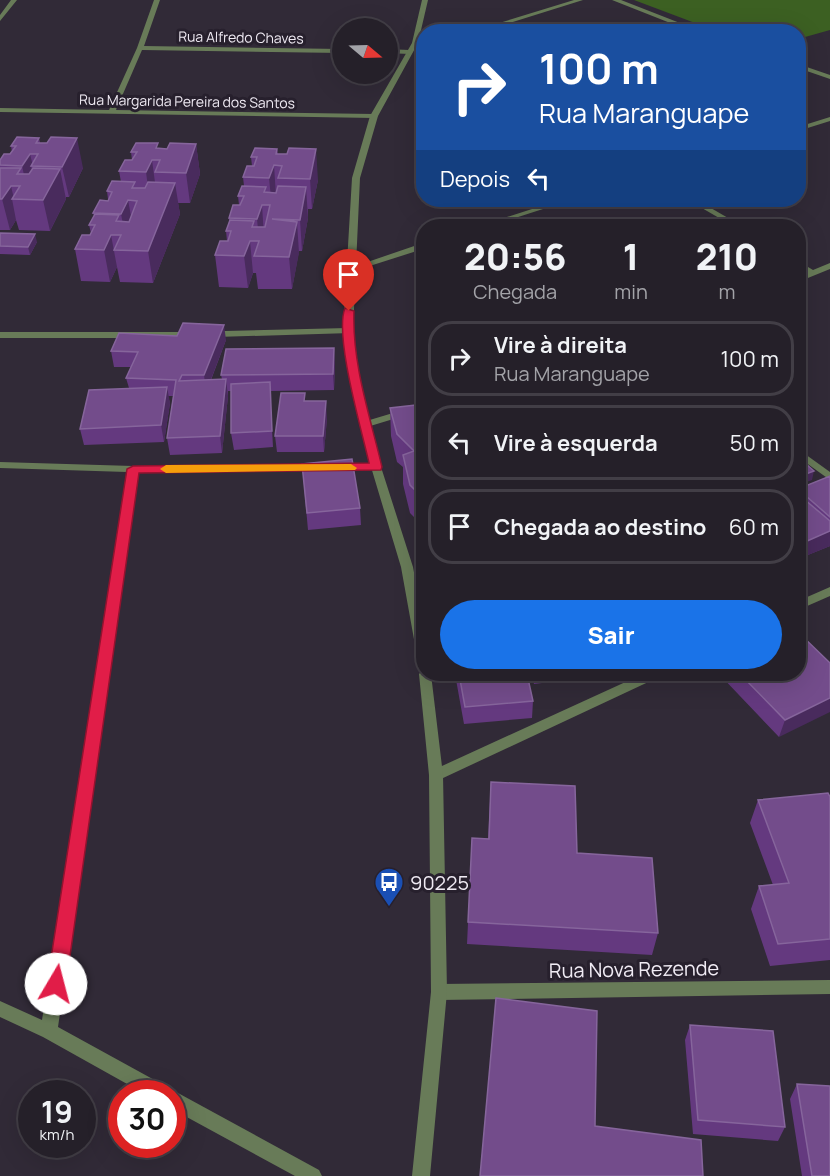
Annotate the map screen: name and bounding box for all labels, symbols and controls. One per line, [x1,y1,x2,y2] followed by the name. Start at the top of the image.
[332,18,398,84] north arrow
[332,18,398,84] map controls
[178,26,304,48] street label: Rua Alfredo Chaves
[539,39,659,97] text: 100 m
[440,48,518,126] icon: right
[79,90,295,112] street label: Rua Margarida Pereira dos Santos
[539,94,749,131] text: Rua Maranguape
[522,162,555,195] icon: left
[440,164,510,194] text: Depois
[464,232,566,281] text: 20:56
[623,232,639,281] text: 1
[696,232,758,281] text: 210
[323,249,374,311] pin
[332,258,365,291] icon: arrive
[473,278,557,305] text: Chegada
[614,278,648,305] text: min
[718,278,735,305] text: m
[494,330,627,360] text: Vire à direita
[443,342,476,375] icon: right
[721,344,779,374] text: 100 m
[494,360,650,387] text: Rua Maranguape
[443,426,476,459] icon: left
[494,428,658,458] text: Vire à esquerda
[730,428,779,458] text: 50 m
[443,510,476,543] icon: arrive
[494,512,706,542] text: Chegada ao destino
[729,512,779,542] text: 60 m
[440,600,782,669] button: Sair
[373,866,405,908] bus stop icon: 90225
[410,869,469,896] place label: 90225
[24,952,88,1016] position arrow
[549,954,719,984] street label: Rua Nova Rezende
[108,1080,186,1158] speed limit sign: 30
[41,1091,73,1132] text: 19
[40,1124,74,1145] text: km/h

